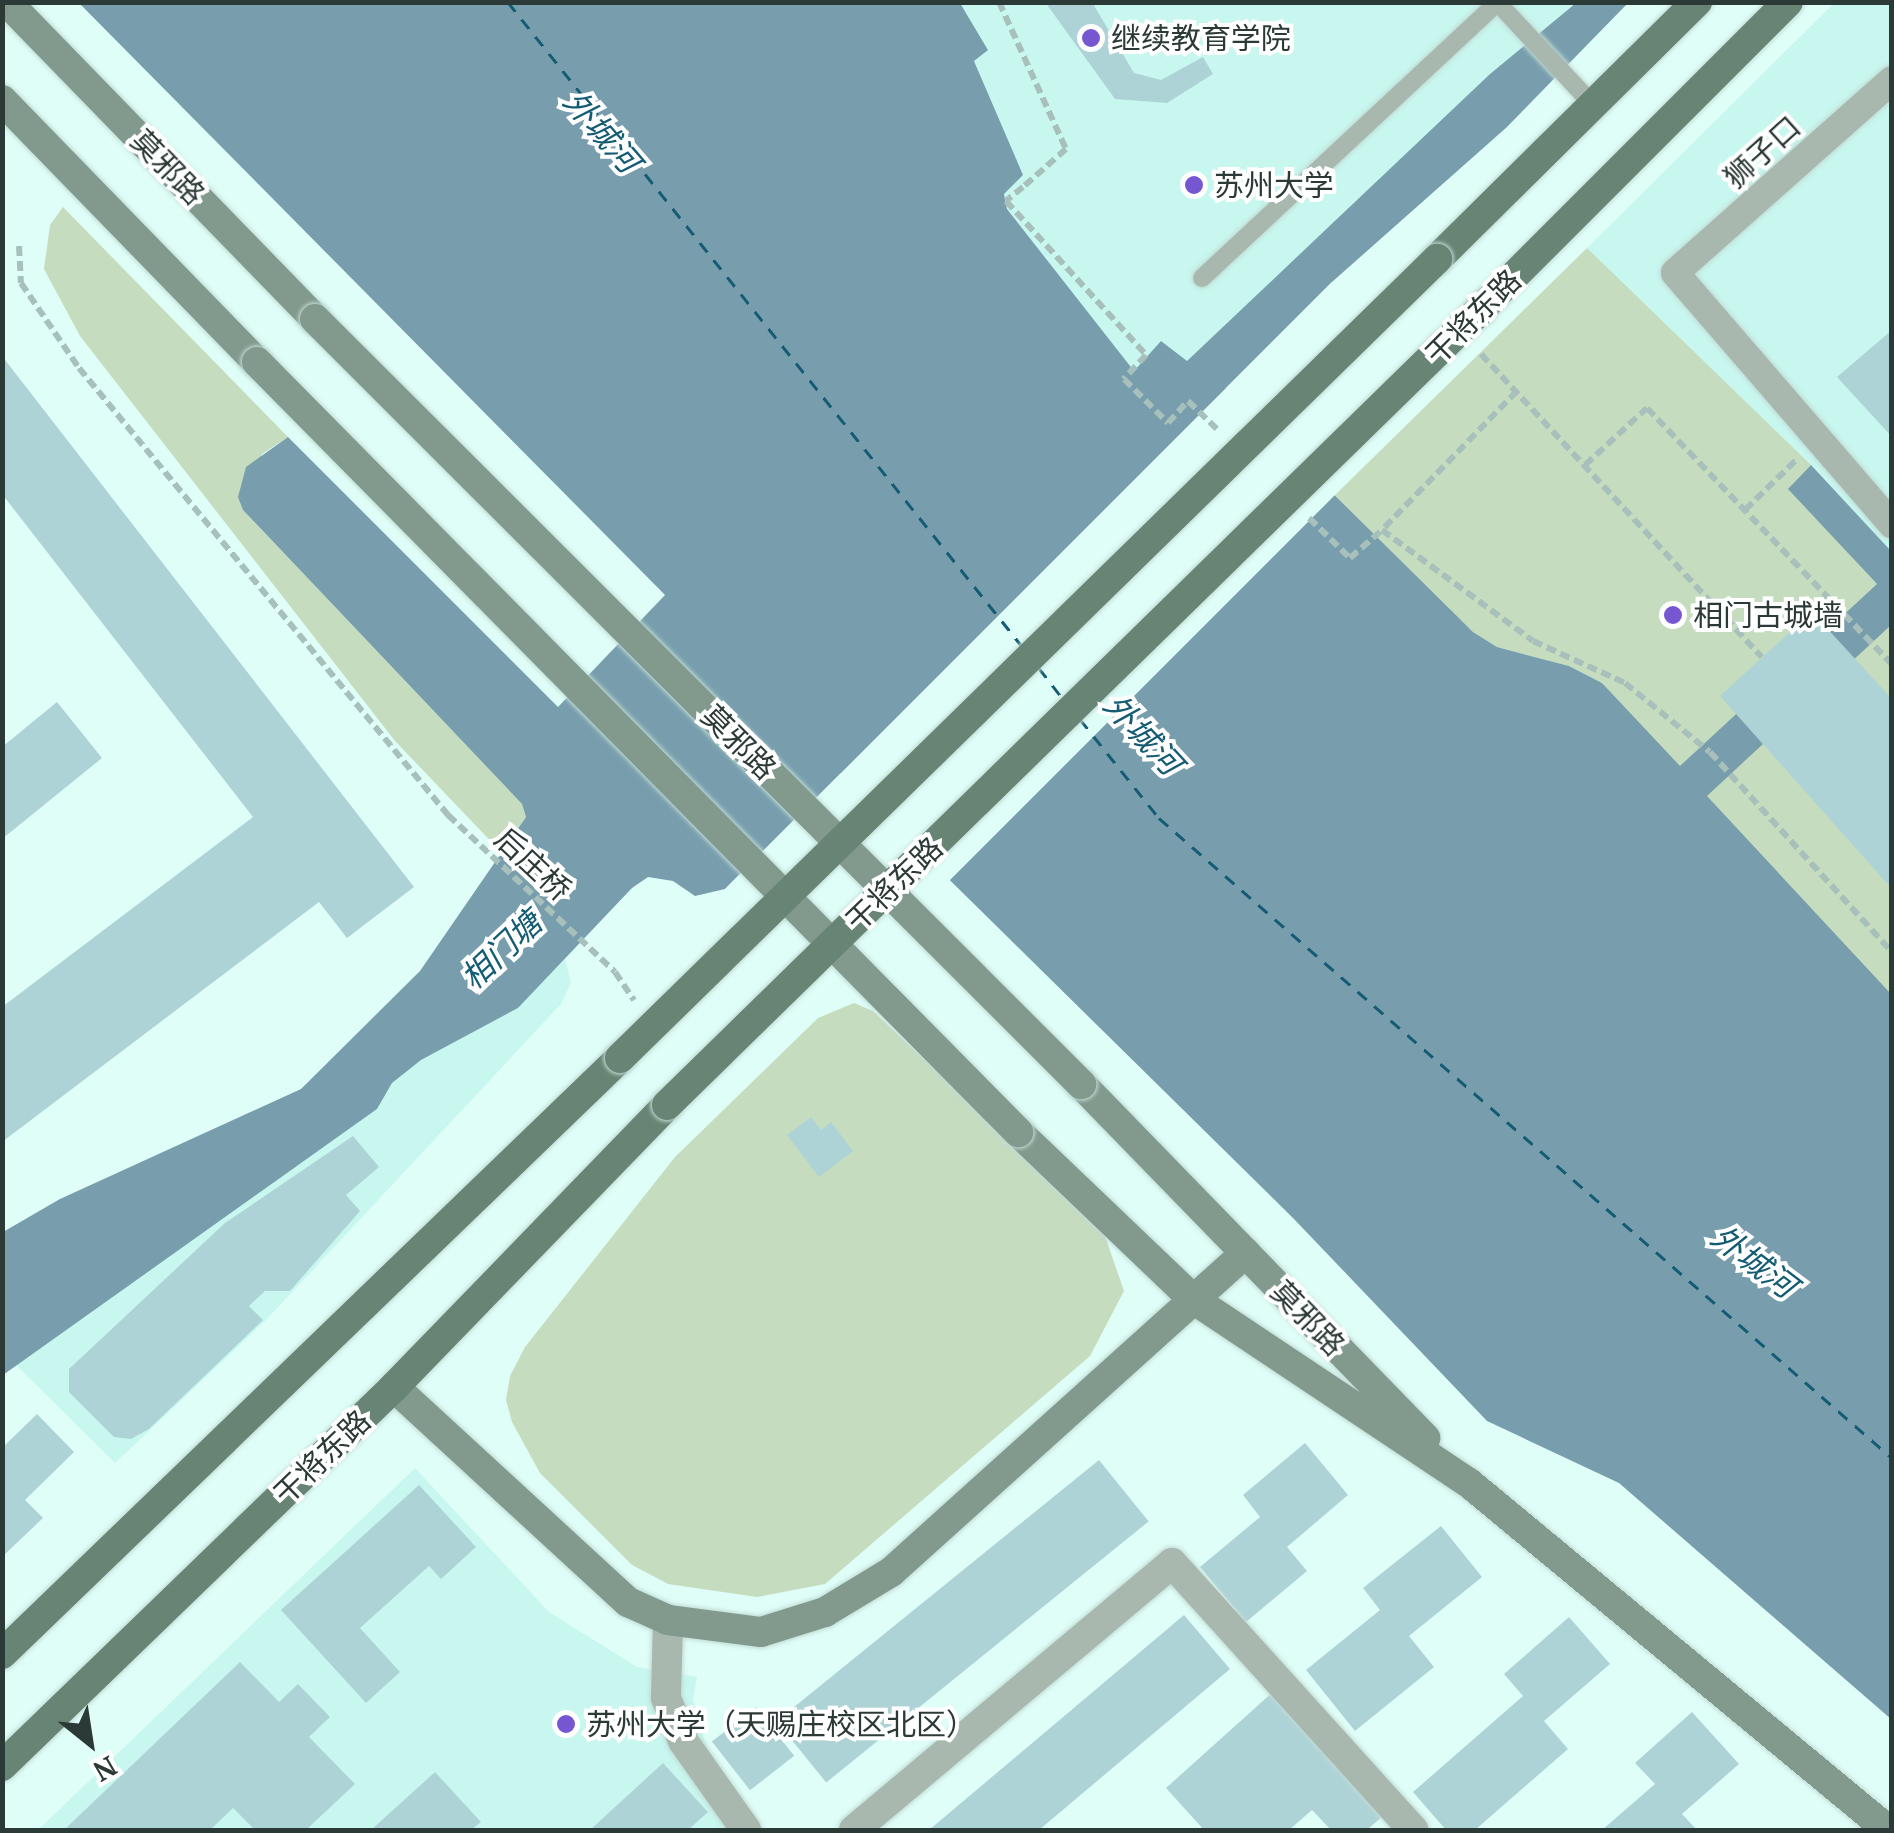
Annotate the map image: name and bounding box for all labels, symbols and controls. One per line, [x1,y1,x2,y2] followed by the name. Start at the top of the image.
[1111,20,1291,56] place label: 继续教育学院
[1080,27,1102,49] marker: 继续教育学院
[556,82,648,180] water label: 外城河
[1717,109,1807,195] street label: 狮子口
[124,122,212,212] street label: 莫邪路
[1214,167,1334,203] place label: 苏州大学
[1183,174,1205,196] marker: 苏州大学
[1418,262,1528,372] street label: 干将东路
[1693,597,1843,633] place label: 相门古城墙
[1662,604,1684,626] marker: 相门古城墙
[1096,686,1190,782] water label: 外城河
[694,697,784,787] street label: 莫邪路
[488,820,578,908] street label: 后庄桥
[838,829,950,939] street label: 干将东路
[453,903,549,997] water label: 相门塘
[1704,1217,1804,1305] water label: 外城河
[1264,1273,1352,1363] street label: 莫邪路
[266,1402,378,1512] street label: 干将东路
[40,1693,140,1793] north arrow
[586,1706,976,1742] place label: 苏州大学（天赐庄校区北区）
[555,1713,577,1735] marker: 苏州大学（天赐庄校区北区）
[87,1748,124,1791] text: N

